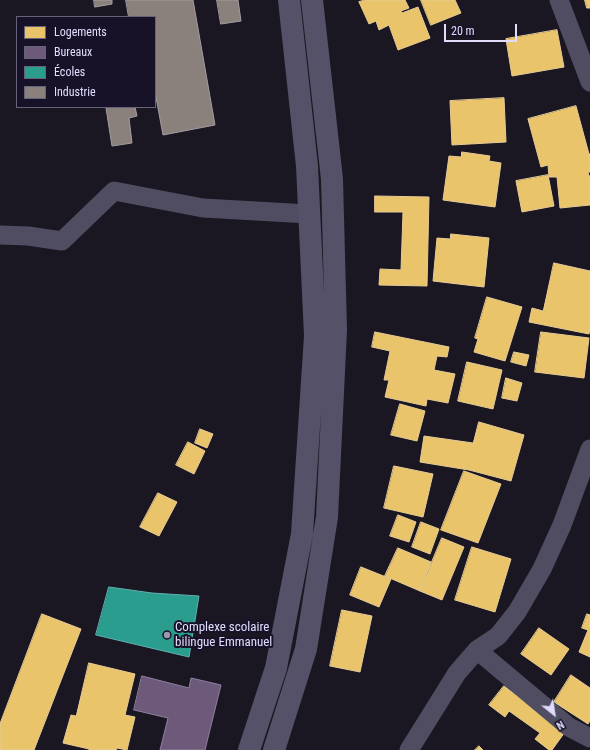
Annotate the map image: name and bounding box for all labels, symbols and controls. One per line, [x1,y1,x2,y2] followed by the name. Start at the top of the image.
[16,16,156,108] legend
[446,16,519,42] scale bar
[451,24,475,38] text: 20 m
[54,25,107,39] text: Logements
[54,45,92,59] text: Bureaux
[54,65,85,79] text: Écoles
[54,85,96,99] text: Industrie
[175,620,272,651] place label: Complexe scolaire bilingue Emmanuel
[162,630,172,640] marker: Complexe scolaire bilingue Emmanuel
[534,694,574,734] north arrow
[554,718,566,732] text: N

